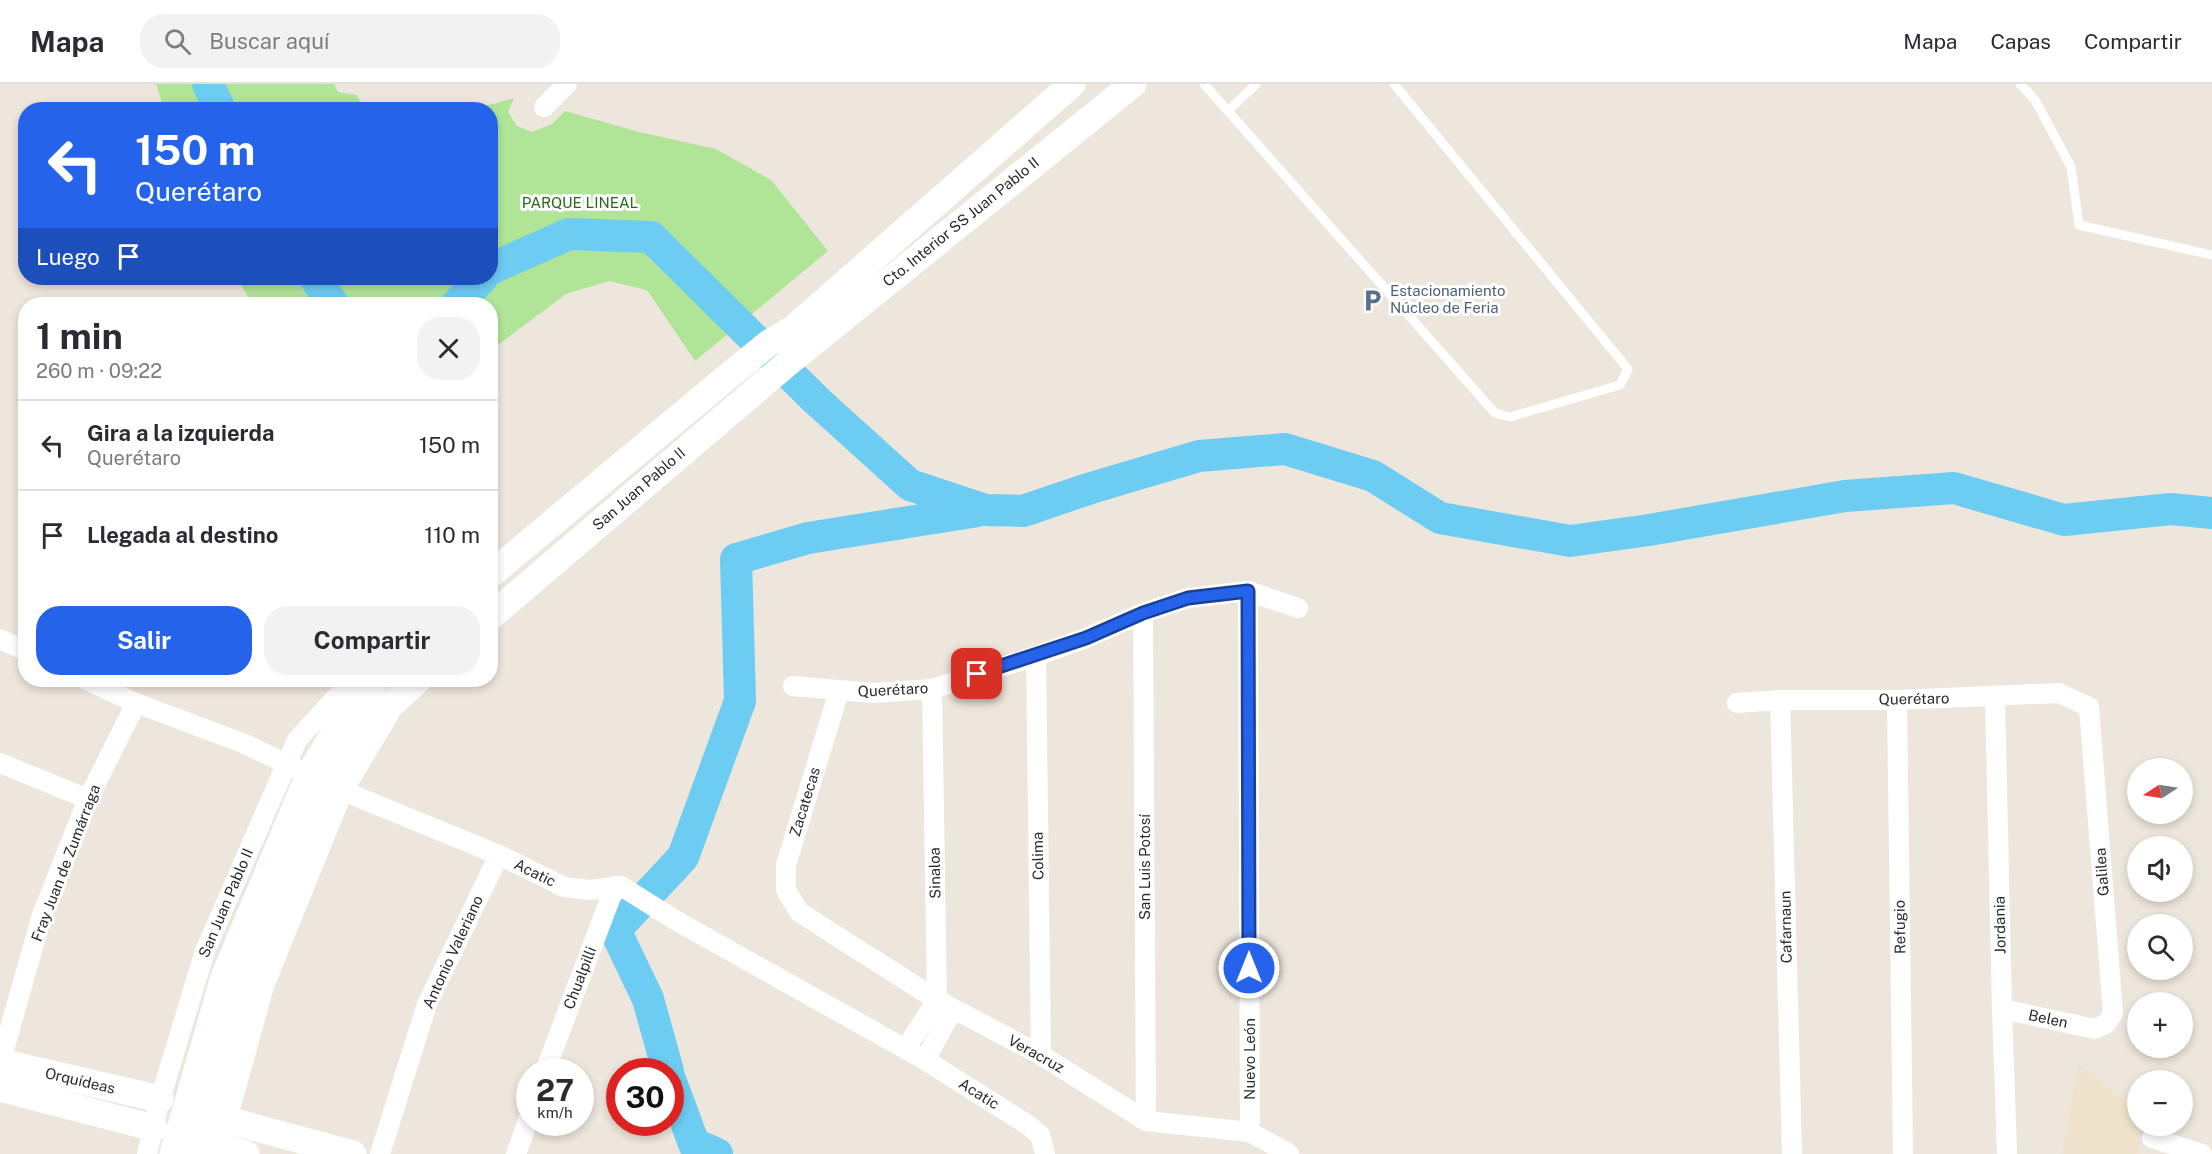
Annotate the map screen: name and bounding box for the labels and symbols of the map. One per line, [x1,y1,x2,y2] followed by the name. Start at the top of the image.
[879,153,1042,290] street label: Cto. Interior SS Juan Pablo II
[522,194,638,211] park label: PARQUE LINEAL
[1390,282,1505,316] place label: Estacionamiento Núcleo de Feria
[1359,287,1385,313] parking icon: Estacionamiento Núcleo de Feria
[589,444,688,533] street label: San Juan Pablo II
[951,648,1002,699] pin
[857,679,929,700] street label: Querétaro
[1879,689,1949,708] street label: Querétaro
[2127,758,2193,824] north arrow
[786,765,823,839] street label: Zacatecas
[28,782,103,944] street label: Fray Juan de Zumárraga
[1136,814,1153,920] street label: San Luis Potosí
[1029,832,1046,880] street label: Colima
[195,846,256,960] street label: San Juan Pablo II
[926,847,943,899] street label: Sinaloa
[2091,847,2112,897] street label: Galilea
[512,855,559,890] street label: Acatic
[1776,890,1795,964] street label: Cafarnaun
[419,893,486,1011] street label: Antonio Valeriano
[1990,896,2009,954] street label: Jordania
[1891,900,1908,954] street label: Refugio
[1217,936,1281,1000] position arrow
[560,944,599,1012] street label: Chualpilli
[2027,1006,2069,1031] street label: Belen
[1241,1018,1258,1100] street label: Nuevo León
[1005,1031,1067,1076] street label: Veracruz
[606,1058,684,1136] speed limit sign: 30
[44,1064,117,1097] street label: Orquídeas
[956,1075,1003,1112] street label: Acatic

